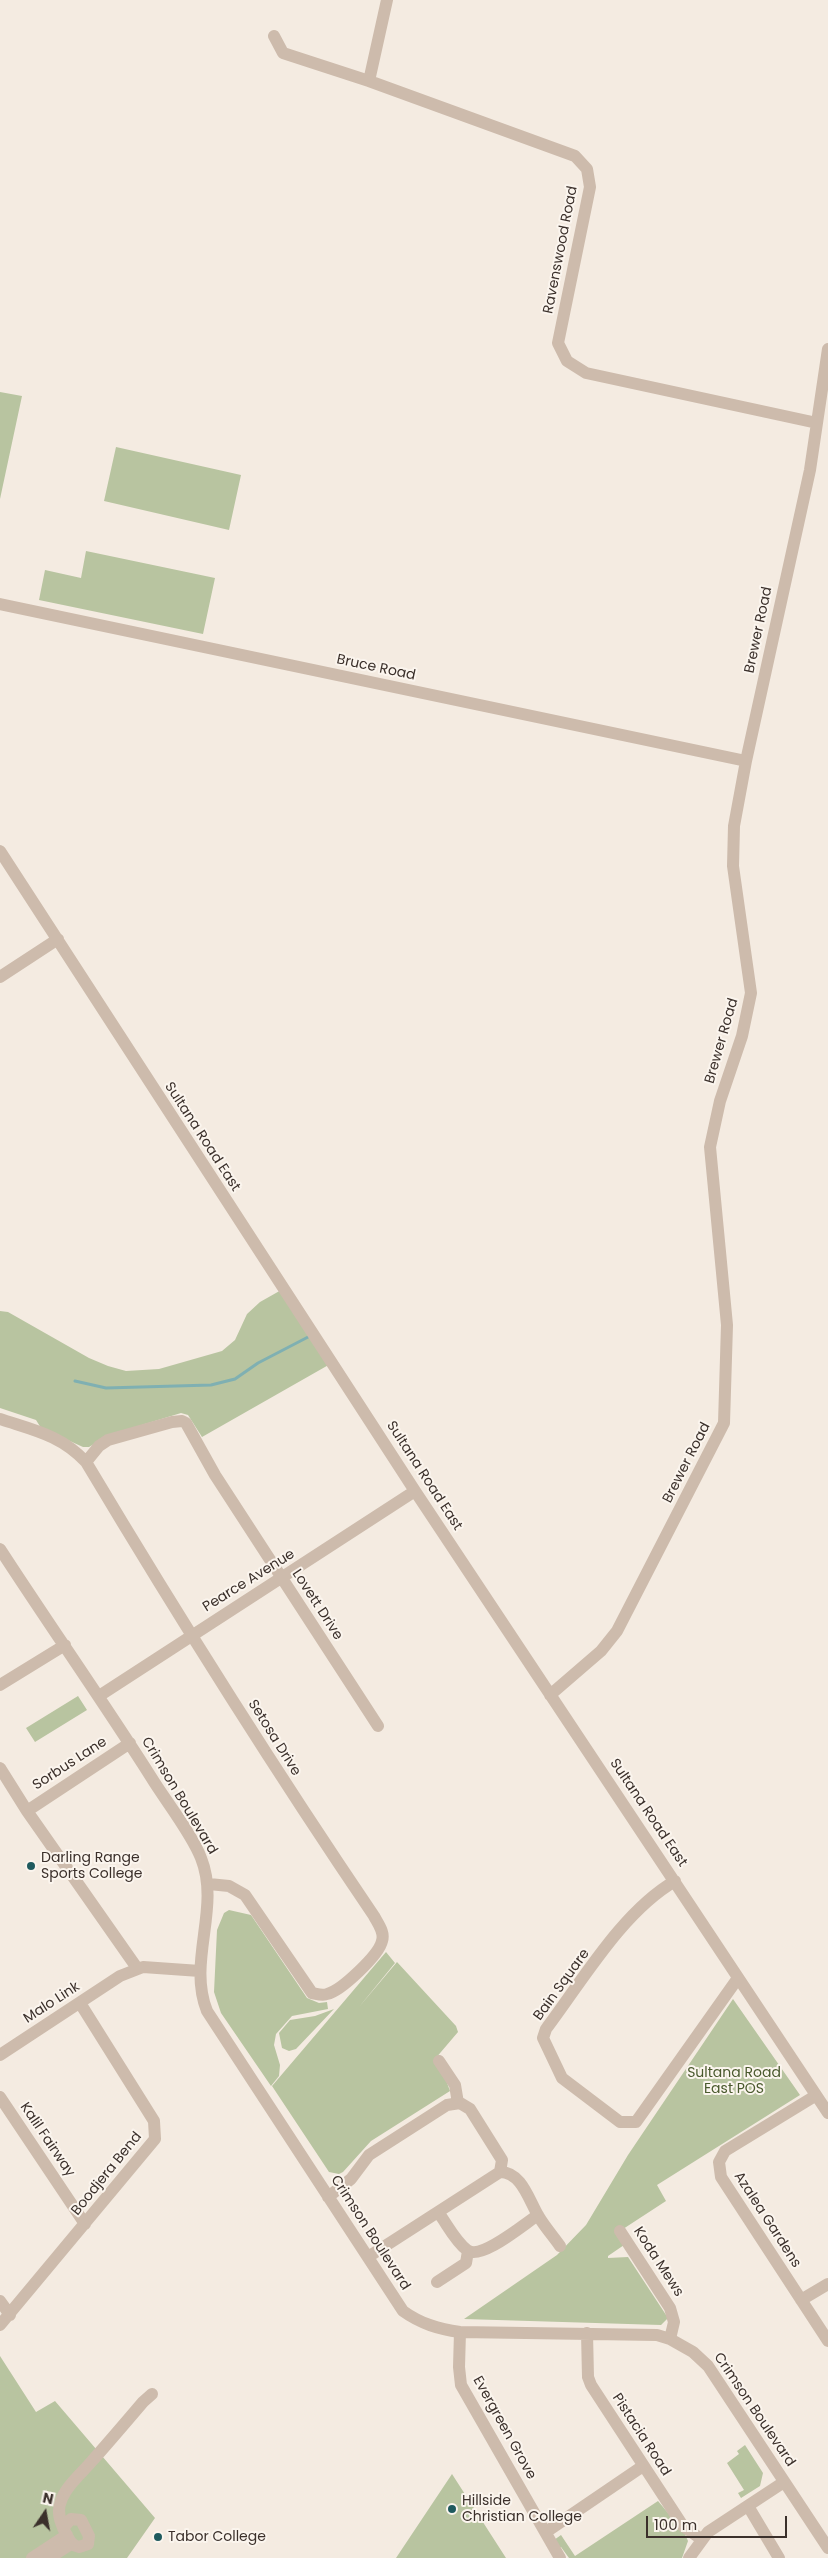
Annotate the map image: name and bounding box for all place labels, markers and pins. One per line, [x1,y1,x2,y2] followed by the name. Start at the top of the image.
[41,1850,142,1882] place label: Darling Range Sports College
[25,1860,37,1872] marker: Darling Range Sports College
[462,2493,582,2526] place label: Hillside Christian College
[446,2503,458,2515] marker: Hillside Christian College
[168,2529,266,2545] place label: Tabor College
[152,2531,164,2543] marker: Tabor College

